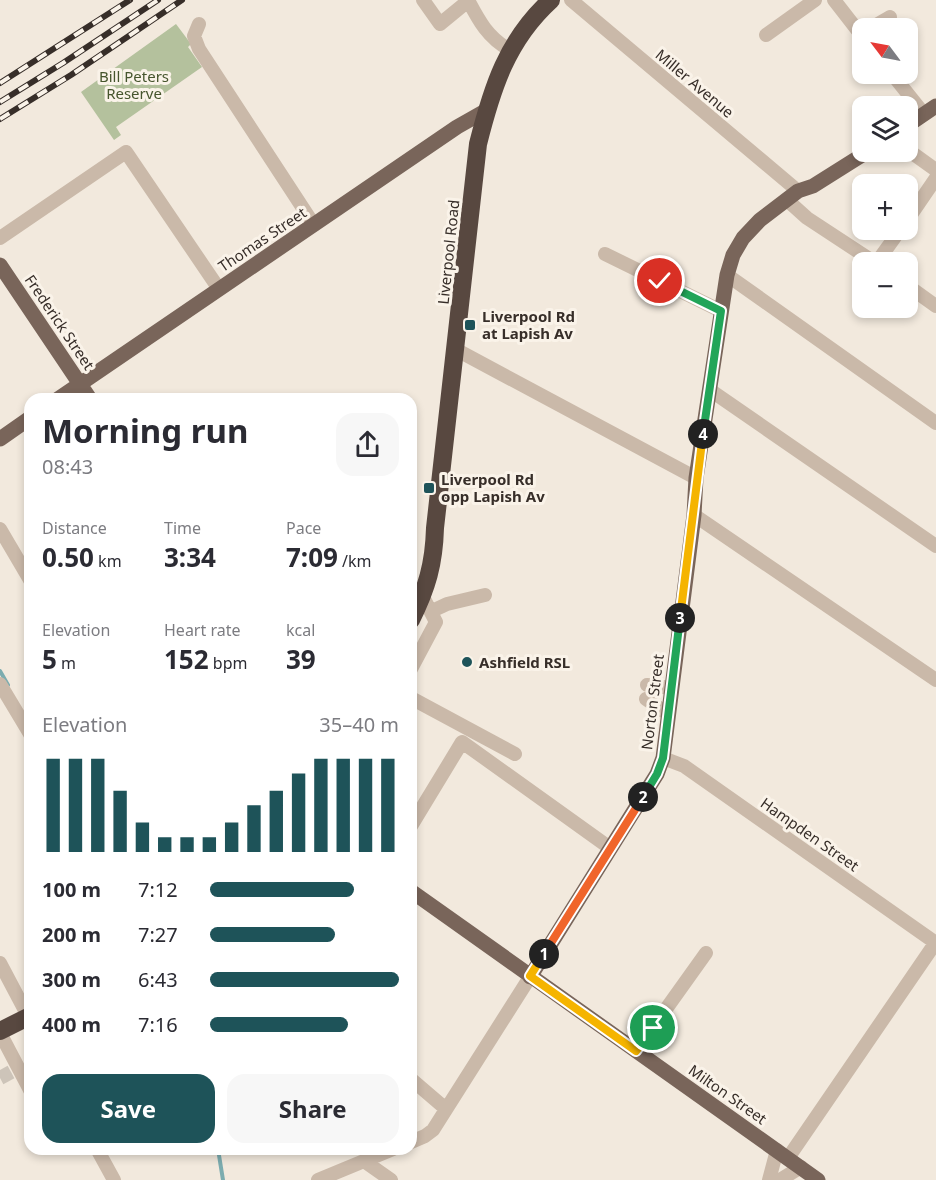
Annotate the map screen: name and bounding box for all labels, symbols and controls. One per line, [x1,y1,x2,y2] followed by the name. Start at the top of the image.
[852,18,918,84] north arrow
[852,18,918,318] map controls
[652,44,738,122] street label: Miller Avenue
[99,66,169,103] park label: Bill Peters Reserve
[852,96,918,162] button: layers
[852,174,918,240] button: +
[433,199,463,305] street label: Liverpool Road
[214,202,310,276] street label: Thomas Street
[852,252,918,318] button: −
[634,255,685,306] pin
[643,264,676,297] icon: check
[21,270,100,374] street label: Frederick Street
[482,306,575,343] place label: Liverpool Rd at Lapish Av
[463,318,477,332] marker: Liverpool Rd at Lapish Av
[42,408,248,453] text: Morning run
[336,413,399,476] button: share
[688,419,718,449] pin: 4
[698,423,708,445] text: 4
[42,453,93,480] text: 08:43
[441,469,545,506] place label: Liverpool Rd opp Lapish Av
[422,481,436,495] marker: Liverpool Rd opp Lapish Av
[42,517,107,539] text: Distance
[164,517,201,539] text: Time
[286,517,321,539] text: Pace
[42,539,94,575] text: 0.50
[164,539,216,575] text: 3:34
[286,539,338,575] text: 7:09
[94,550,122,572] text: km
[338,550,372,572] text: /km
[665,603,695,633] pin: 3
[675,607,685,629] text: 3
[42,619,110,641] text: Elevation
[164,619,240,641] text: Heart rate
[286,619,315,641] text: kcal
[42,641,57,677] text: 5
[164,641,209,677] text: 152
[286,641,316,677] text: 39
[57,652,76,674] text: m
[209,652,247,674] text: bpm
[479,652,570,672] place label: Ashfield RSL
[636,652,668,751] street label: Norton Street
[460,655,474,669] marker: Ashfield RSL
[42,711,127,738] text: Elevation
[319,711,399,738] text: 35–40 m
[628,782,658,812] pin: 2
[638,786,648,808] text: 2
[757,793,864,876] street label: Hampden Street
[42,876,101,903] text: 100 m
[138,876,178,903] text: 7:12
[42,921,101,948] text: 200 m
[138,921,178,948] text: 7:27
[529,939,559,969] pin: 1
[539,943,549,965] text: 1
[42,966,101,993] text: 300 m
[138,966,178,993] text: 6:43
[627,1002,678,1053] pin
[42,1011,101,1038] text: 400 m
[138,1011,178,1038] text: 7:16
[636,1011,669,1044] icon: arrive
[685,1060,771,1129] street label: Milton Street
[42,1074,215,1143] button: Save
[227,1074,399,1143] button: Share

